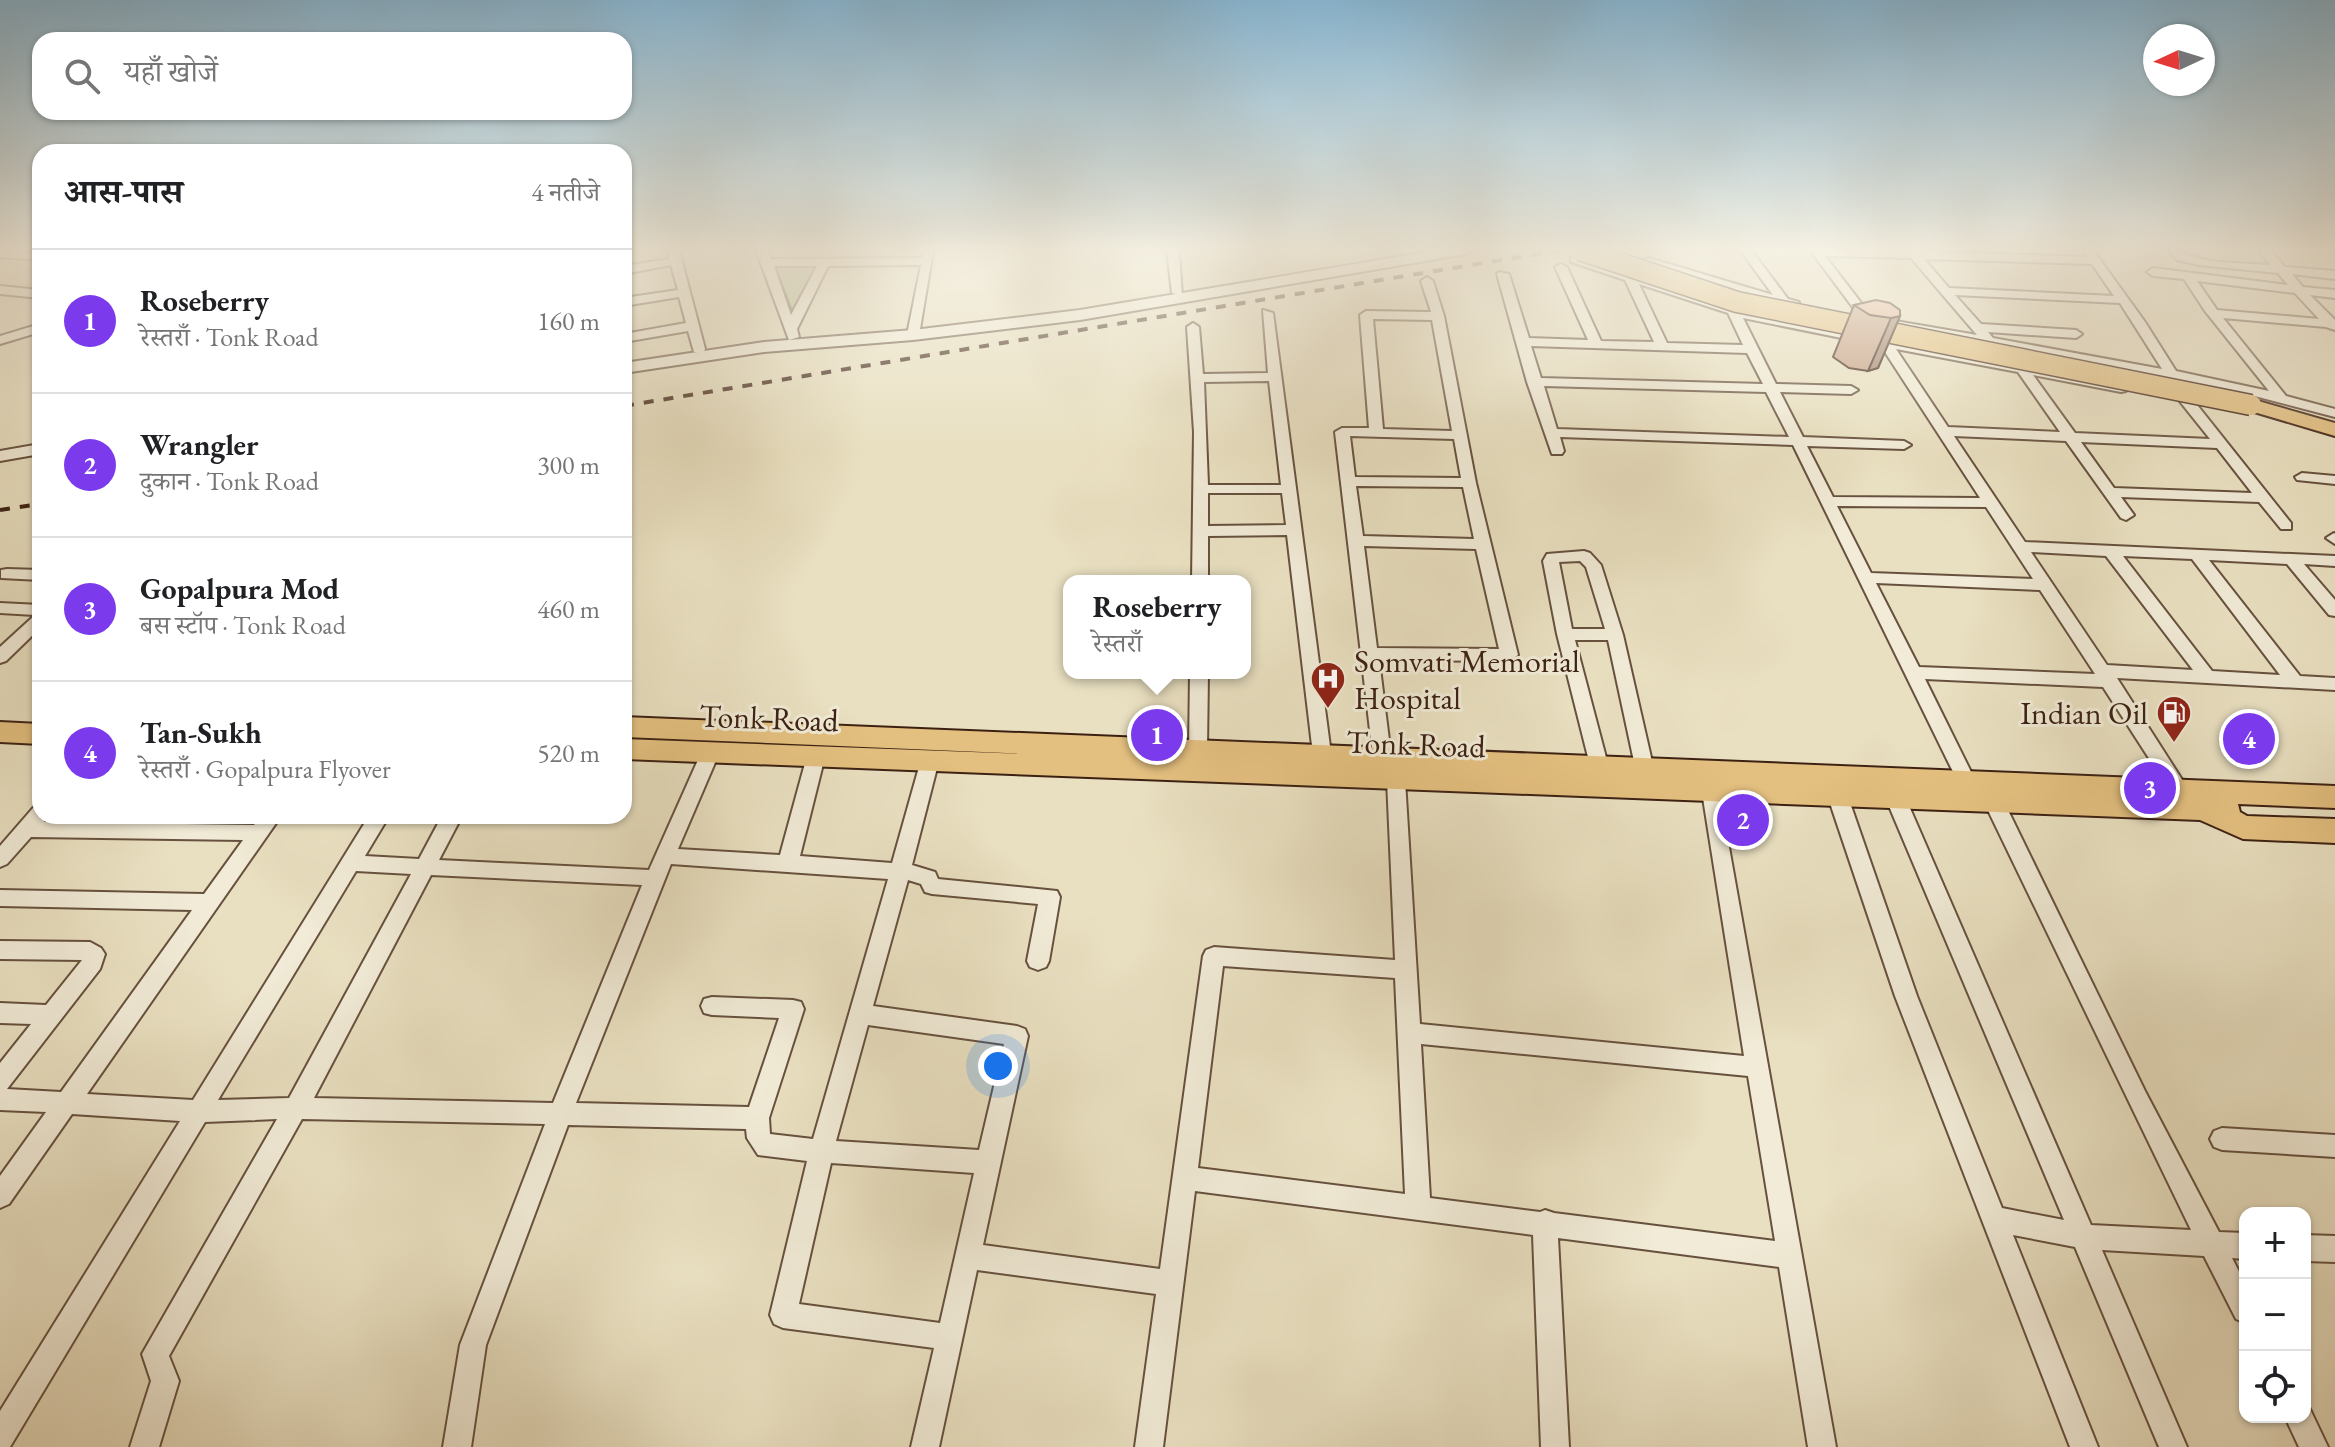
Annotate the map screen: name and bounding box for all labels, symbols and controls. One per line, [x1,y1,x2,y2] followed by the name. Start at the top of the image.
[2143,24,2215,96] north arrow
[32,32,632,120] search box
[124,52,218,91] text: यहाँ खोजें
[60,54,104,98] icon: search
[64,169,183,213] text: आस-पास
[531,175,600,209] text: 4 नतीजे
[140,281,269,320] text: Roseberry
[83,304,97,338] text: 1
[537,304,600,338] text: 160 m
[140,320,319,354] text: रेस्तराँ · Tonk Road
[140,425,258,464] text: Wrangler
[83,448,97,482] text: 2
[537,448,600,482] text: 300 m
[140,464,319,498] text: दुकान · Tonk Road
[140,569,339,608] text: Gopalpura Mod
[1063,575,1251,679] popup
[1093,587,1221,626] text: Roseberry
[83,592,97,626] text: 3
[537,592,600,626] text: 460 m
[140,608,346,642] text: बस स्टॉप · Tonk Road
[1093,626,1142,660] text: रेस्तराँ
[1354,640,1580,719] place label: Somvati Memorial Hospital
[1309,660,1347,710] hospital icon: Somvati Memorial Hospital
[2020,692,2148,734] place label: Indian Oil
[2155,694,2193,744] fuel station icon: Indian Oil
[699,695,840,741] street label: Tonk Road
[1131,705,1183,765] pin: 1
[2223,709,2275,769] pin: 4
[140,713,262,752] text: Tan-Sukh
[1346,721,1487,767] street label: Tonk Road
[83,736,97,770] text: 4
[537,736,600,770] text: 520 m
[140,752,391,786] text: रेस्तराँ · Gopalpura Flyover
[2124,758,2176,818] pin: 3
[1717,790,1769,850] pin: 2
[978,1046,1018,1086] your location
[2239,1207,2311,1423] map controls
[2239,1207,2311,1279] button: +
[2239,1279,2311,1351] button: −
[2239,1351,2311,1423] button: locate

